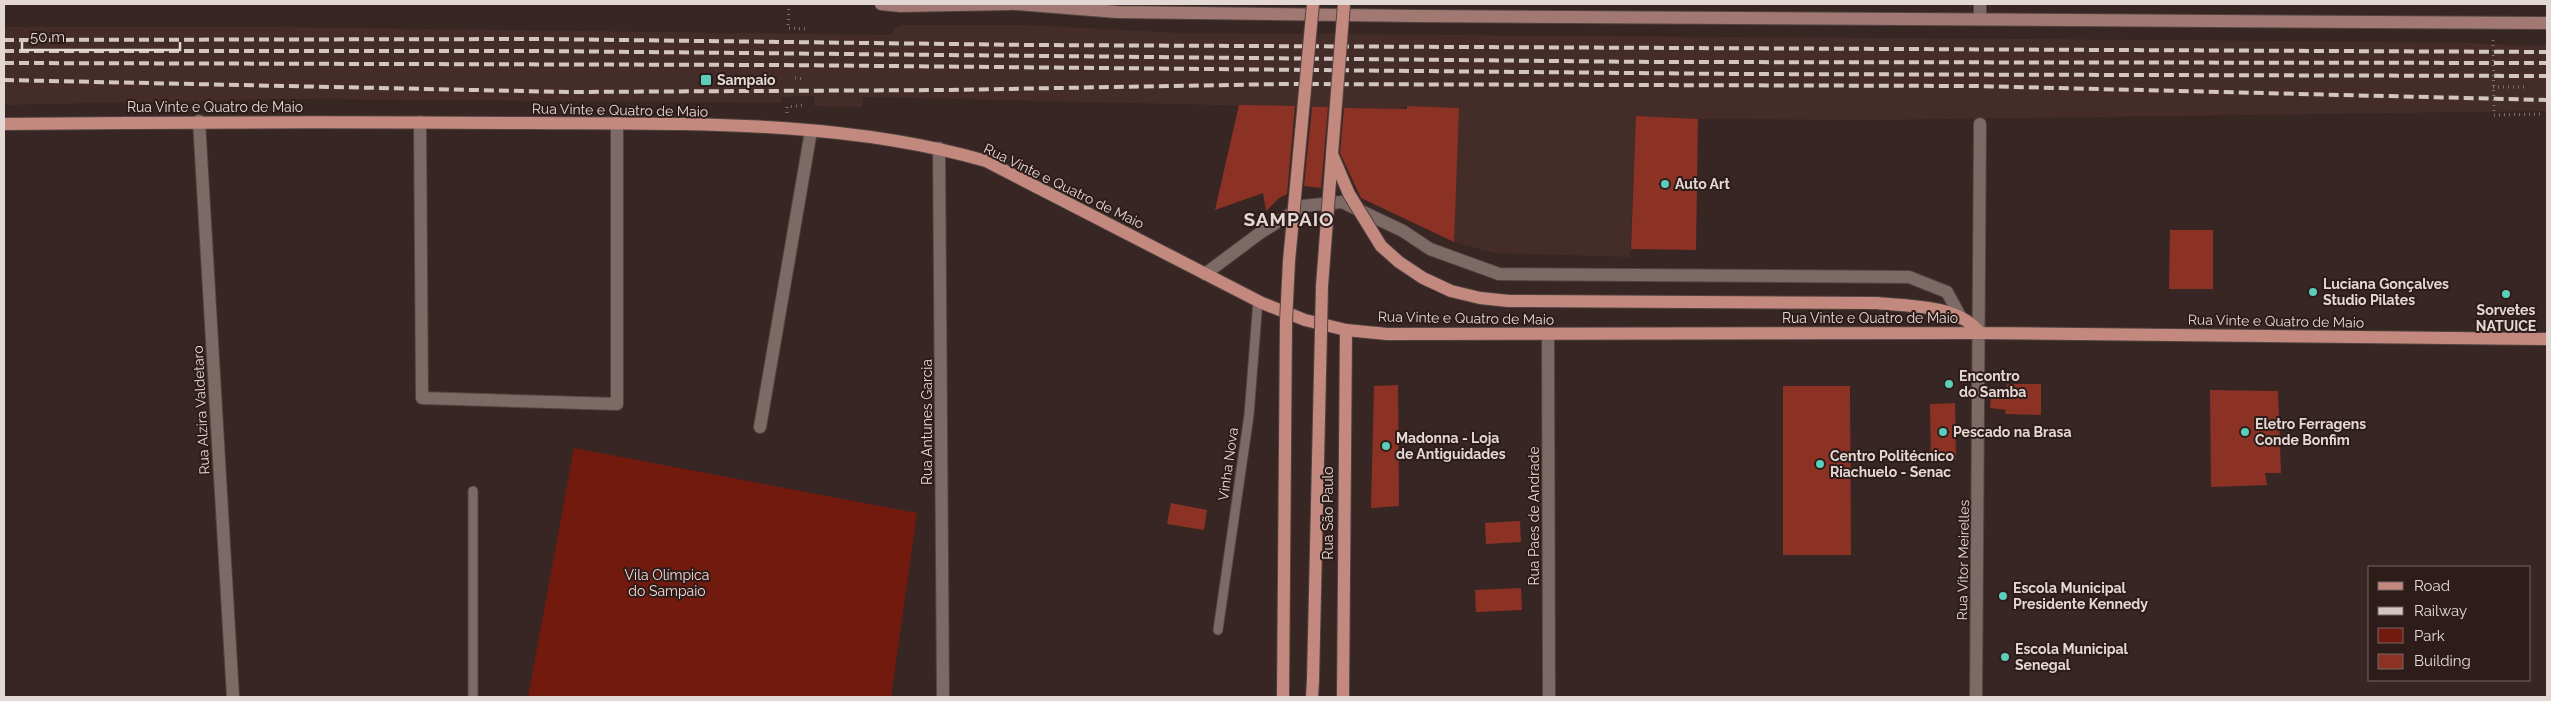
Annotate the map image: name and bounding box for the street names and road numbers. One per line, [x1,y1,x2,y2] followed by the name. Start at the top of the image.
[127,99,303,115] street label: Rua Vinte e Quatro de Maio
[532,100,708,120] street label: Rua Vinte e Quatro de Maio
[981,140,1147,232] street label: Rua Vinte e Quatro de Maio
[1378,308,1554,328] street label: Rua Vinte e Quatro de Maio
[1782,310,1958,326] street label: Rua Vinte e Quatro de Maio
[2188,311,2364,331] street label: Rua Vinte e Quatro de Maio
[190,345,212,475] street label: Rua Alzira Valdetaro
[919,359,935,485] street label: Rua Antunes Garcia
[1215,426,1241,502] street label: Vinha Nova
[1526,446,1542,586] street label: Rua Paes de Andrade
[1320,466,1336,560] street label: Rua São Paulo
[1954,499,1972,620] street label: Rua Vitor Meirelles

